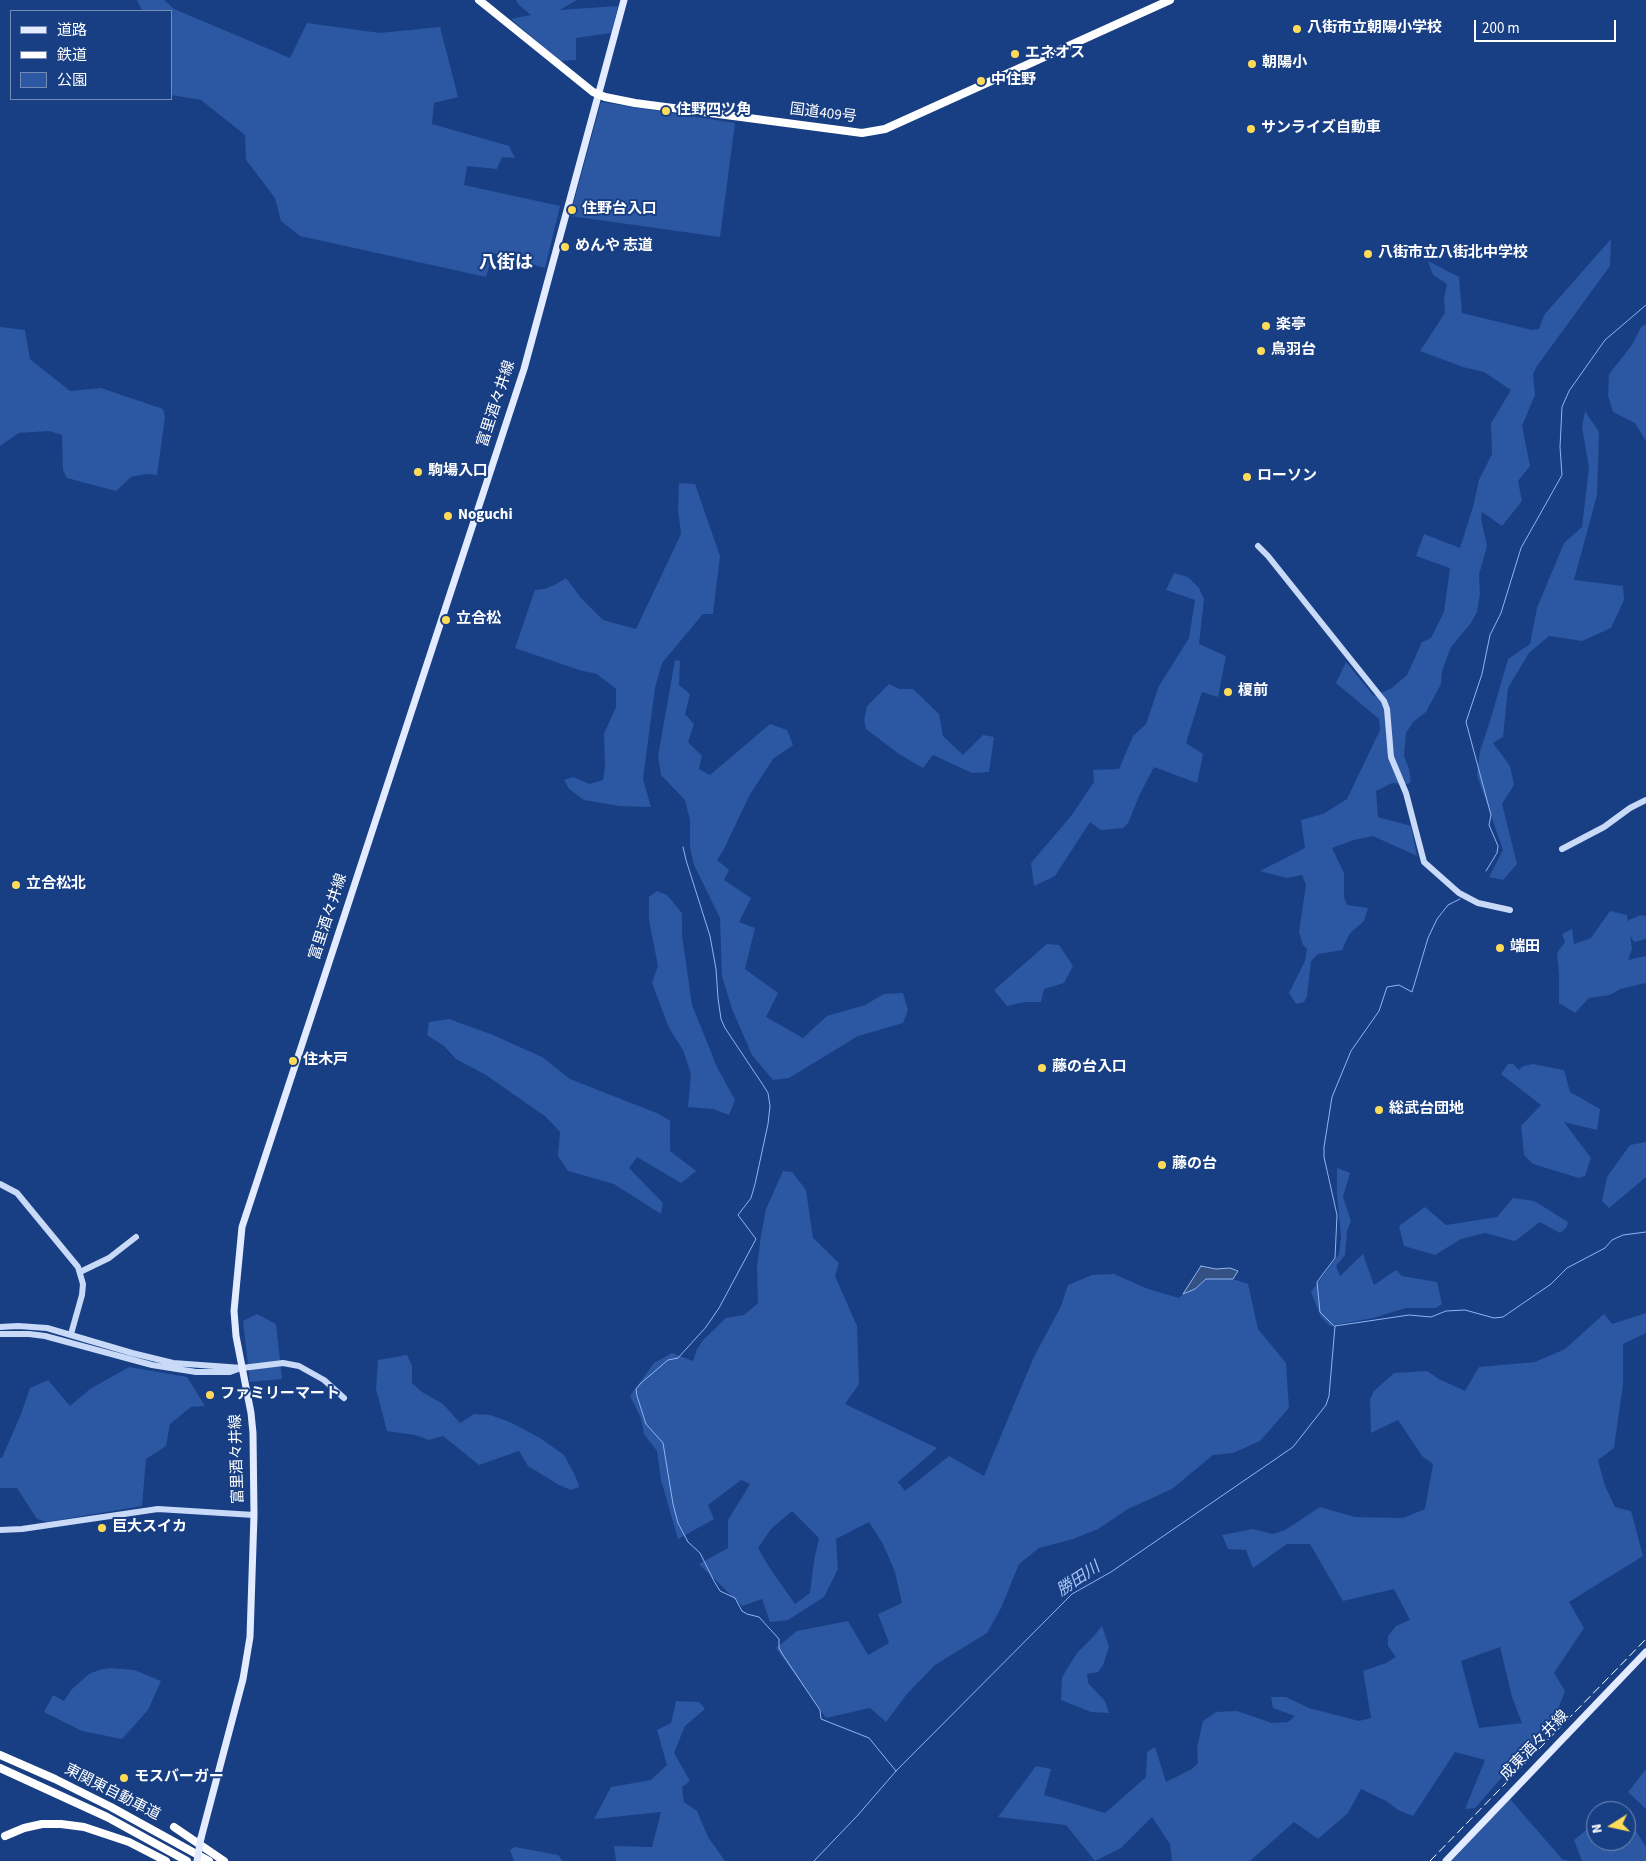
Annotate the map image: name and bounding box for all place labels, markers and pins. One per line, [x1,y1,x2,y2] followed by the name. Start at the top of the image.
[1307,20,1442,38] place label: 八街市立朝陽小学校
[1291,23,1303,35] marker: 八街市立朝陽小学校
[1025,45,1085,63] place label: エネオス
[1009,48,1021,60] marker: エネオス
[1262,55,1307,73] place label: 朝陽小
[1246,58,1258,70] marker: 朝陽小
[991,72,1036,90] place label: 中住野
[975,75,987,87] marker: 中住野
[676,102,751,120] place label: 住野四ツ角
[660,105,672,117] marker: 住野四ツ角
[1261,120,1381,138] place label: サンライズ自動車
[1245,123,1257,135] marker: サンライズ自動車
[582,201,657,219] place label: 住野台入口
[566,204,578,216] marker: 住野台入口
[575,238,653,256] place label: めんや 志道
[559,241,571,253] marker: めんや 志道
[1378,245,1528,263] place label: 八街市立八街北中学校
[1362,248,1374,260] marker: 八街市立八街北中学校
[1276,317,1306,335] place label: 楽亭
[1260,320,1272,332] marker: 楽亭
[1271,342,1316,360] place label: 鳥羽台
[1255,345,1267,357] marker: 鳥羽台
[428,463,488,481] place label: 駒場入口
[412,466,424,478] marker: 駒場入口
[1257,468,1317,486] place label: ローソン
[1241,471,1253,483] marker: ローソン
[458,507,513,525] place label: Noguchi
[442,510,454,522] marker: Noguchi
[456,611,501,629] place label: 立合松
[440,614,452,626] marker: 立合松
[1238,683,1268,701] place label: 榎前
[1222,686,1234,698] marker: 榎前
[26,876,86,894] place label: 立合松北
[10,879,22,891] marker: 立合松北
[1510,939,1540,957] place label: 端田
[1494,942,1506,954] marker: 端田
[303,1052,348,1070] place label: 住木戸
[287,1055,299,1067] marker: 住木戸
[1052,1059,1127,1077] place label: 藤の台入口
[1036,1062,1048,1074] marker: 藤の台入口
[1389,1101,1464,1119] place label: 総武台団地
[1373,1104,1385,1116] marker: 総武台団地
[1172,1156,1217,1174] place label: 藤の台
[1156,1159,1168,1171] marker: 藤の台
[220,1386,340,1404] place label: ファミリーマート
[204,1389,216,1401] marker: ファミリーマート
[112,1519,187,1537] place label: 巨大スイカ
[96,1522,108,1534] marker: 巨大スイカ
[134,1769,224,1787] place label: モスバーガー
[118,1772,130,1784] marker: モスバーガー

